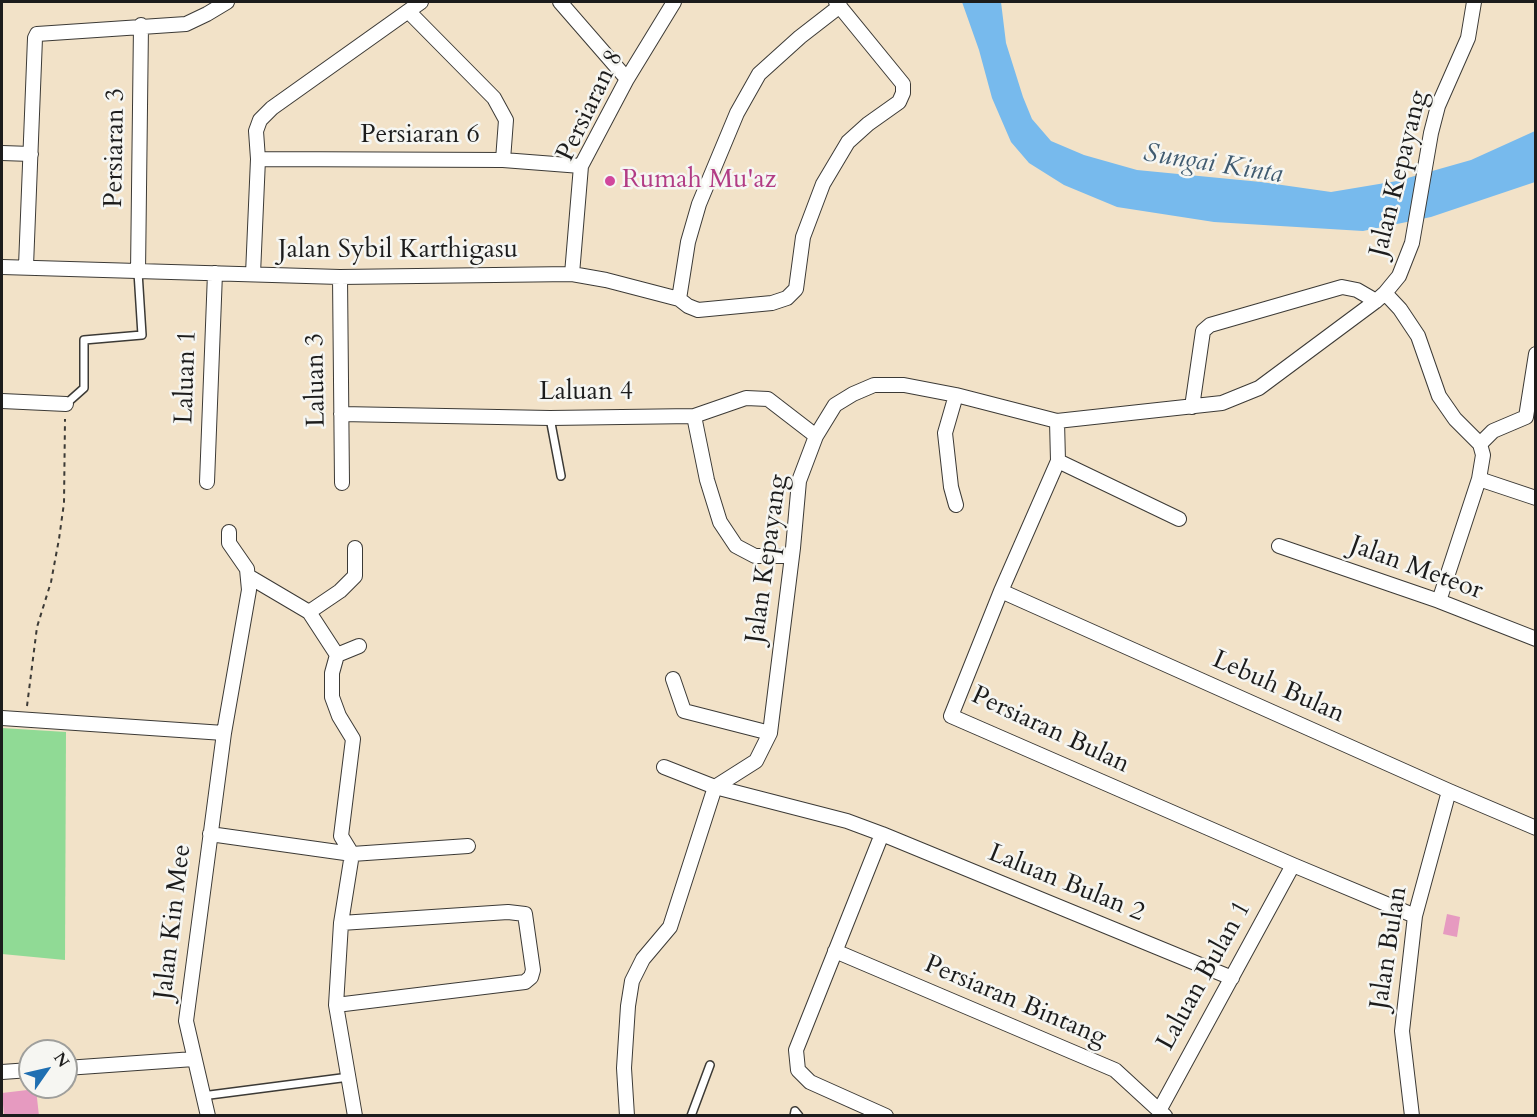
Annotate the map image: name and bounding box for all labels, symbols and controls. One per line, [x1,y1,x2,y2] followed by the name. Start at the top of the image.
[551,45,631,167] street label: Persiaran 8
[99,88,133,208] street label: Persiaran 3
[1364,88,1436,260] street label: Jalan Kepayang
[360,120,480,152] street label: Persiaran 6
[1141,138,1285,192] water label: Sungai Kinta
[622,165,776,197] place label: Rumah Mu'az
[603,174,617,188] marker: Rumah Mu'az
[278,235,518,267] street label: Jalan Sybil Karthigasu
[170,329,204,425] street label: Laluan 1
[301,333,333,427] street label: Laluan 3
[539,377,633,409] street label: Laluan 4
[741,473,795,645] street label: Jalan Kepayang
[1345,530,1487,608] street label: Jalan Meteor
[1207,645,1349,731] street label: Lebuh Bulan
[966,681,1134,781] street label: Persiaran Bulan
[983,838,1149,930] street label: Laluan Bulan 2
[149,843,199,1001] street label: Jalan Kin Mee
[1365,884,1415,1012] street label: Jalan Bulan
[1151,896,1259,1056] street label: Laluan Bulan 1
[919,950,1111,1054] street label: Persiaran Bintang
[18,1039,78,1099] north arrow
[48,1048,74,1072] text: N

